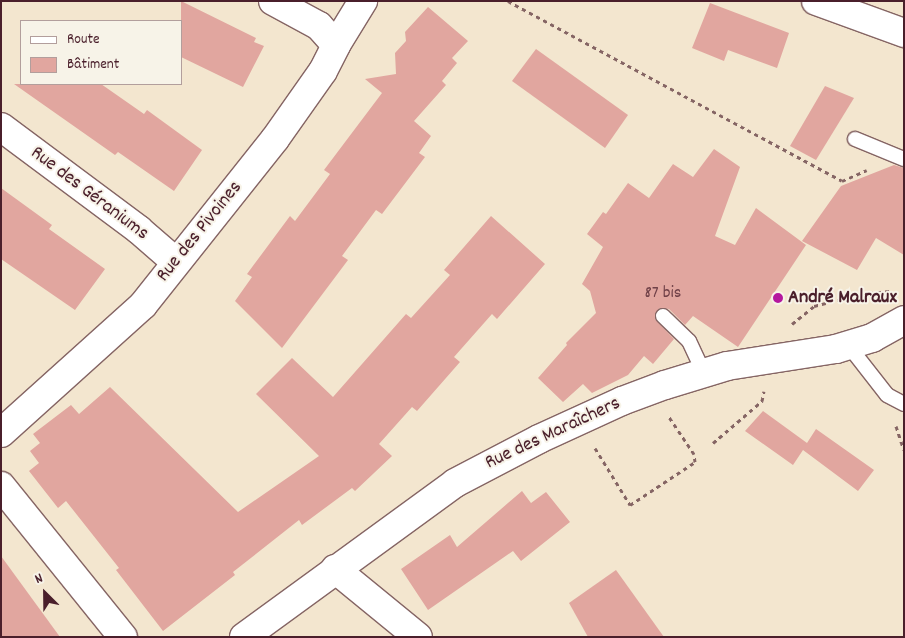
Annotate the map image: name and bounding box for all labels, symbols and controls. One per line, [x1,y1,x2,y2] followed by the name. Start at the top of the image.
[20,20,182,85] legend
[67,29,100,51] text: Route
[67,54,119,76] text: Bâtiment
[25,142,153,246] street label: Rue des Géraniums
[152,177,248,287] street label: Rue des Pivoines
[645,283,681,305] house number: 87 bis
[788,286,897,310] place label: André Malraux
[772,292,784,304] marker: André Malraux
[482,392,624,476] street label: Rue des Maraîchers
[20,568,70,618] north arrow
[32,569,46,590] text: N

